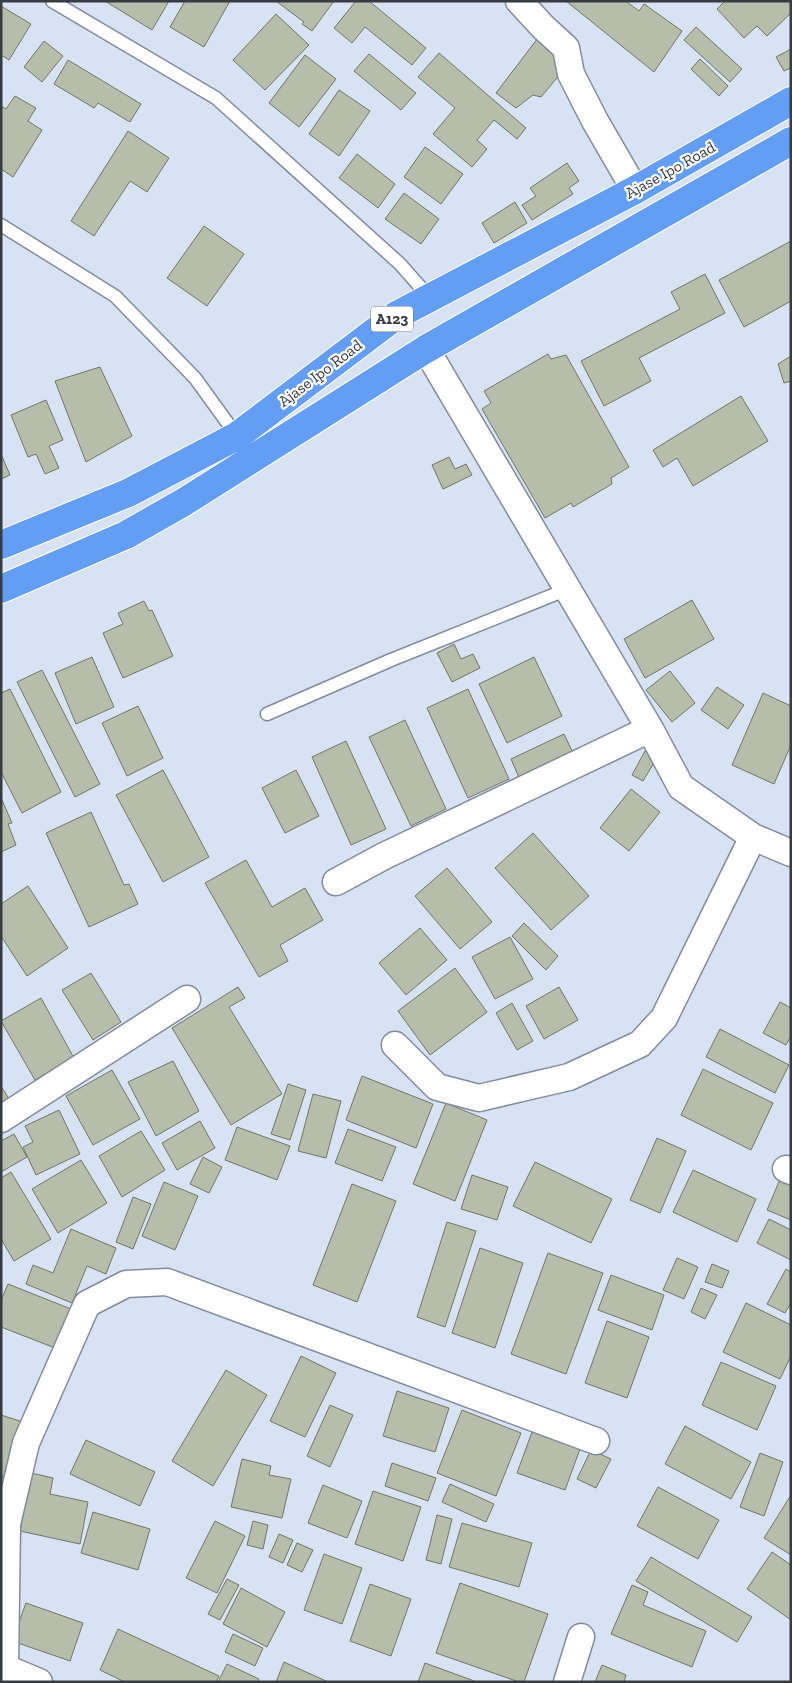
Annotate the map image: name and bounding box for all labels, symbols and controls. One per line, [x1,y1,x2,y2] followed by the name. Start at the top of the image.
[622,137,719,203] street label: Ajase Ipo Road
[371,306,413,332] road number: A123
[274,335,366,411] street label: Ajase Ipo Road

